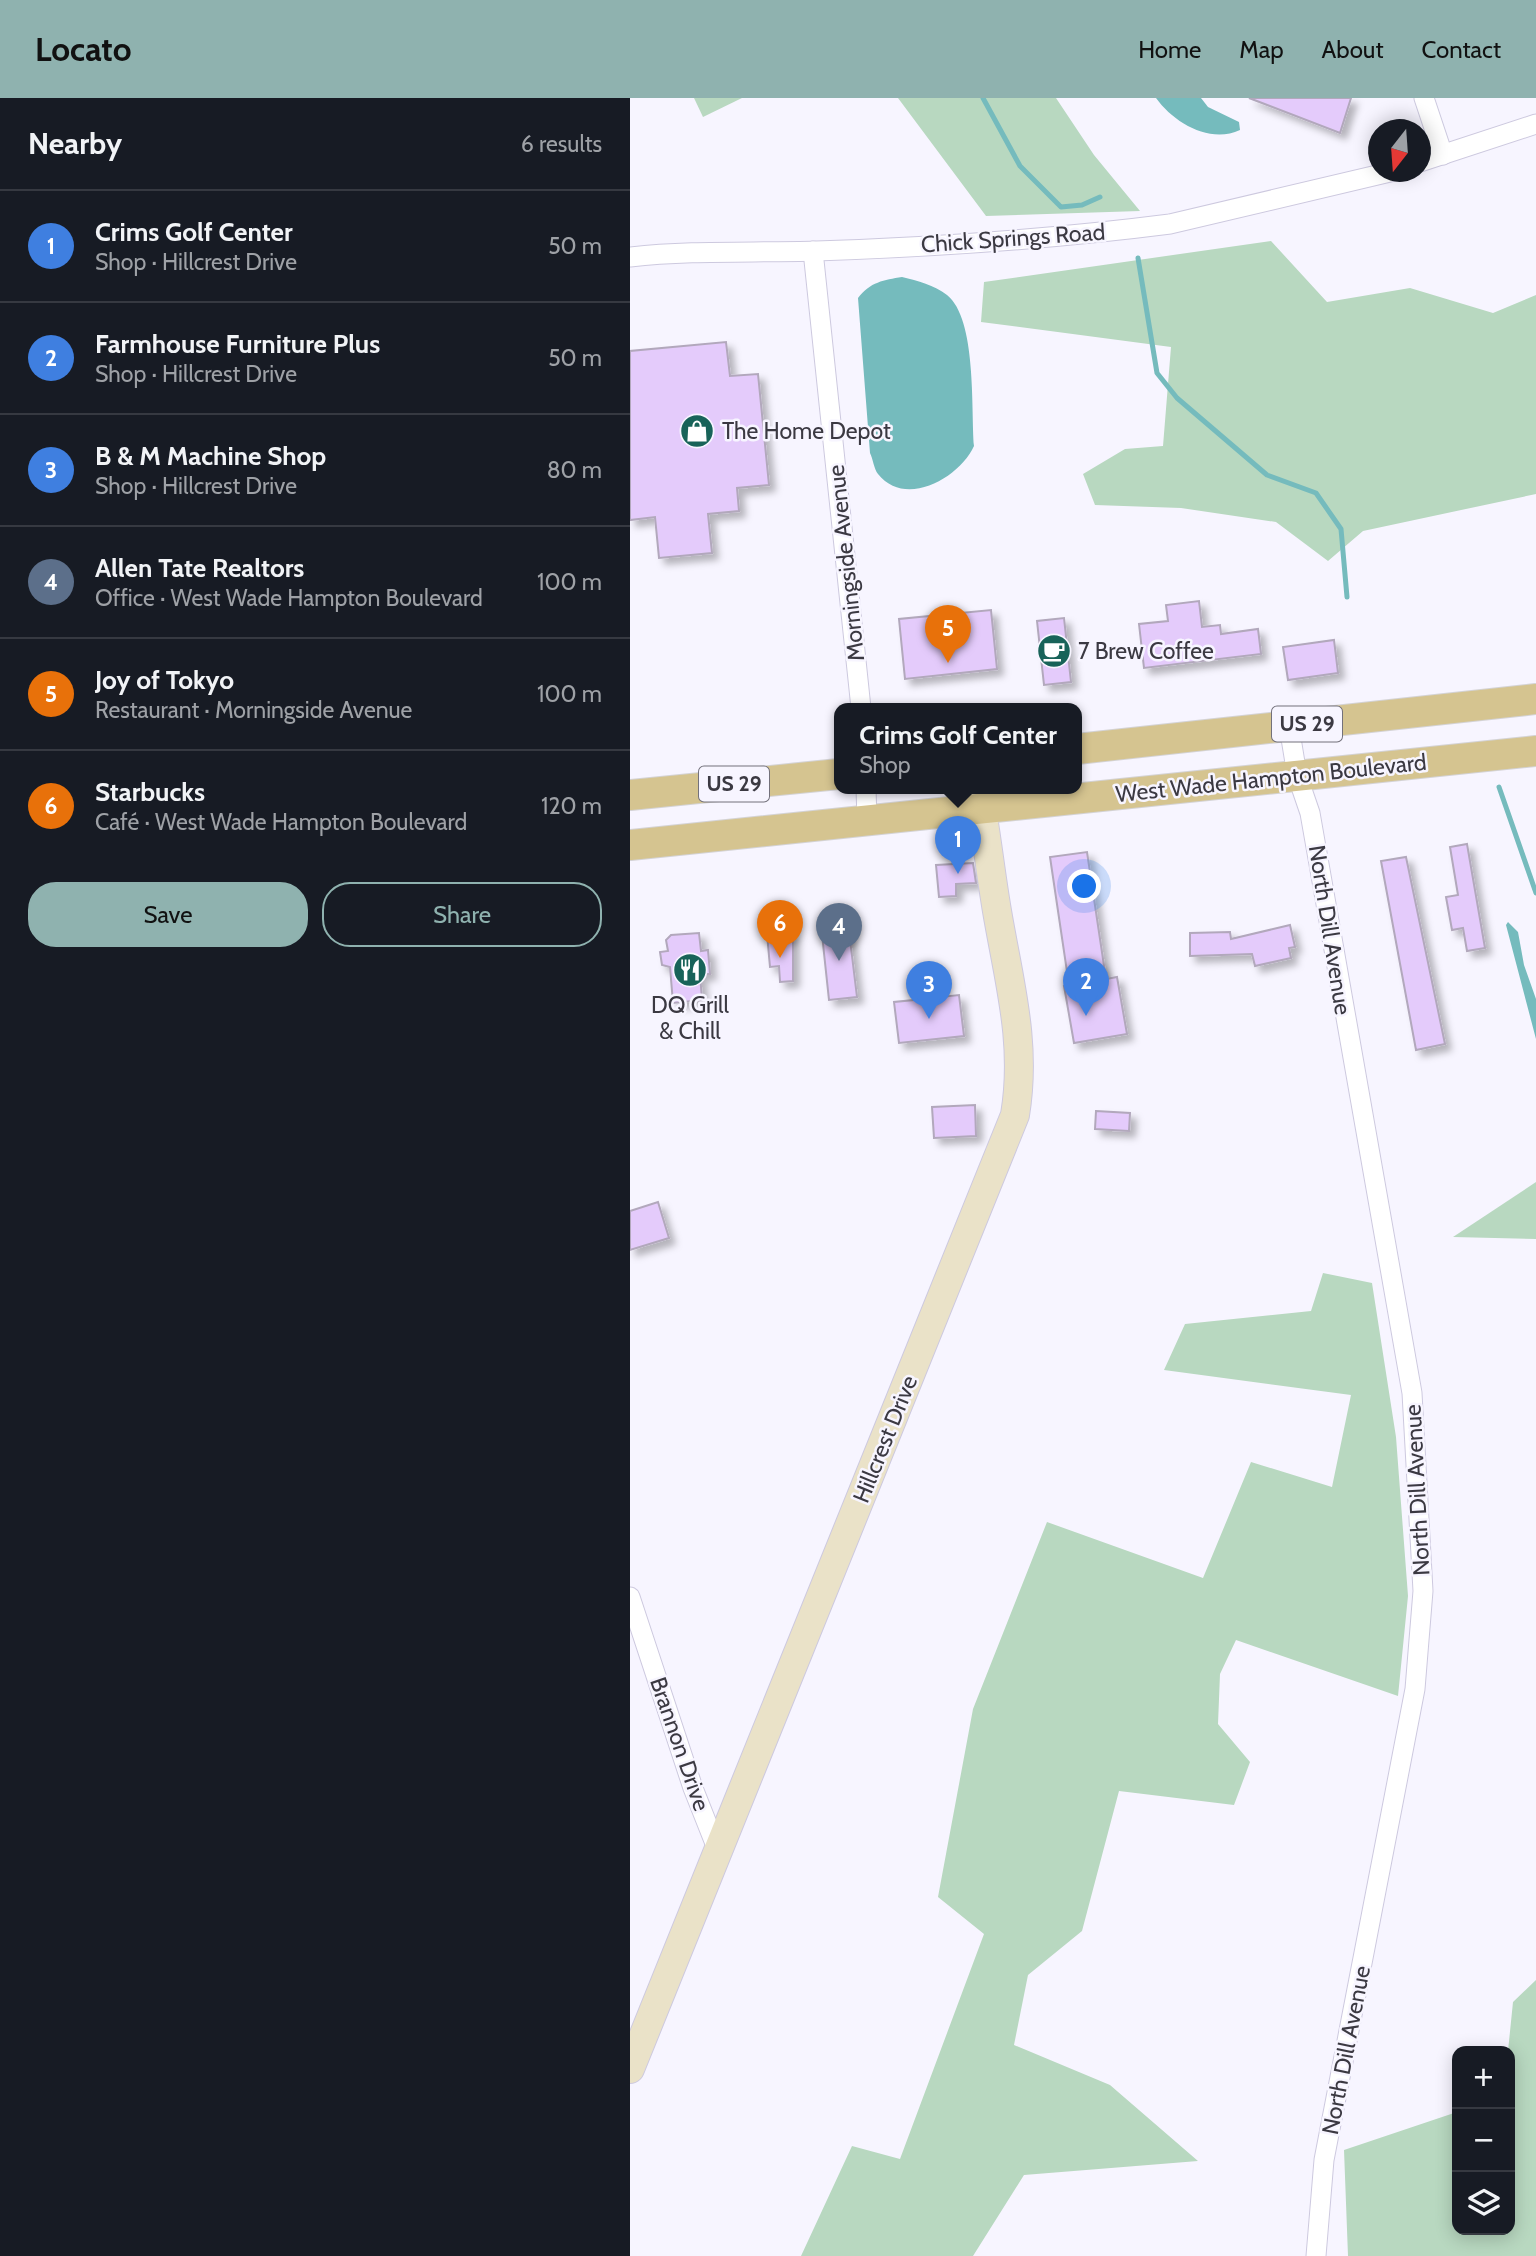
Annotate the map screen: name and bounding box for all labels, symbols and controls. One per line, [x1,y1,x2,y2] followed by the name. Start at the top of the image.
[35,29,131,69] text: Locato
[1138,35,1201,64] text: Home
[1239,35,1284,64] text: Map
[1322,35,1384,64] text: About
[1422,35,1501,64] text: Contact
[1368,119,1431,182] north arrow
[28,125,122,162] text: Nearby
[521,130,602,158] text: 6 results
[95,216,293,248] text: Crims Golf Center
[920,218,1106,258] street label: Chick Springs Road
[47,232,55,260] text: 1
[548,232,602,260] text: 50 m
[95,248,297,276] text: Shop · Hillcrest Drive
[95,328,380,360] text: Farmhouse Furniture Plus
[45,344,57,372] text: 2
[548,344,602,372] text: 50 m
[95,360,297,388] text: Shop · Hillcrest Drive
[678,412,716,450] shop icon: The Home Depot
[722,417,891,445] place label: The Home Depot
[95,440,326,472] text: B & M Machine Shop
[45,456,57,484] text: 3
[547,456,602,484] text: 80 m
[822,463,870,663] street label: Morningside Avenue
[95,472,297,500] text: Shop · Hillcrest Drive
[95,552,304,584] text: Allen Tate Realtors
[44,568,58,596] text: 4
[537,568,602,596] text: 100 m
[95,584,483,612] text: Office · West Wade Hampton Boulevard
[925,605,971,663] pin: 5
[1035,632,1073,670] cafe icon: 7 Brew Coffee
[1078,637,1214,665] place label: 7 Brew Coffee
[95,664,234,696] text: Joy of Tokyo
[45,680,57,708] text: 5
[537,680,602,708] text: 100 m
[95,696,412,724] text: Restaurant · Morningside Avenue
[834,703,1082,794] popup
[1272,706,1342,742] road number: US 29
[859,719,1057,751] text: Crims Golf Center
[1114,748,1428,808] street label: West Wade Hampton Boulevard
[859,751,910,779] text: Shop
[699,766,769,802] road number: US 29
[95,776,205,808] text: Starbucks
[45,792,57,820] text: 6
[541,792,602,820] text: 120 m
[95,808,467,836] text: Café · West Wade Hampton Boulevard
[935,816,981,874] pin: 1
[1303,843,1357,1017] street label: North Dill Avenue
[1067,869,1101,903] your location
[28,882,308,947] button: Save
[322,882,602,947] button: Share
[757,900,803,958] pin: 6
[816,903,862,961] pin: 4
[671,951,709,989] restaurant icon: DQ Grill & Chill
[1063,958,1109,1016] pin: 2
[906,961,952,1019] pin: 3
[651,991,730,1045] place label: DQ Grill & Chill
[847,1371,923,1507] street label: Hillcrest Drive
[1399,1403,1435,1576] street label: North Dill Avenue
[644,1673,716,1815] street label: Brannon Drive
[1316,1963,1376,2137] street label: North Dill Avenue
[1452,2046,1515,2235] map controls
[1452,2046,1515,2109] button: +
[1452,2109,1515,2172] button: −
[1452,2172,1515,2235] button: layers

